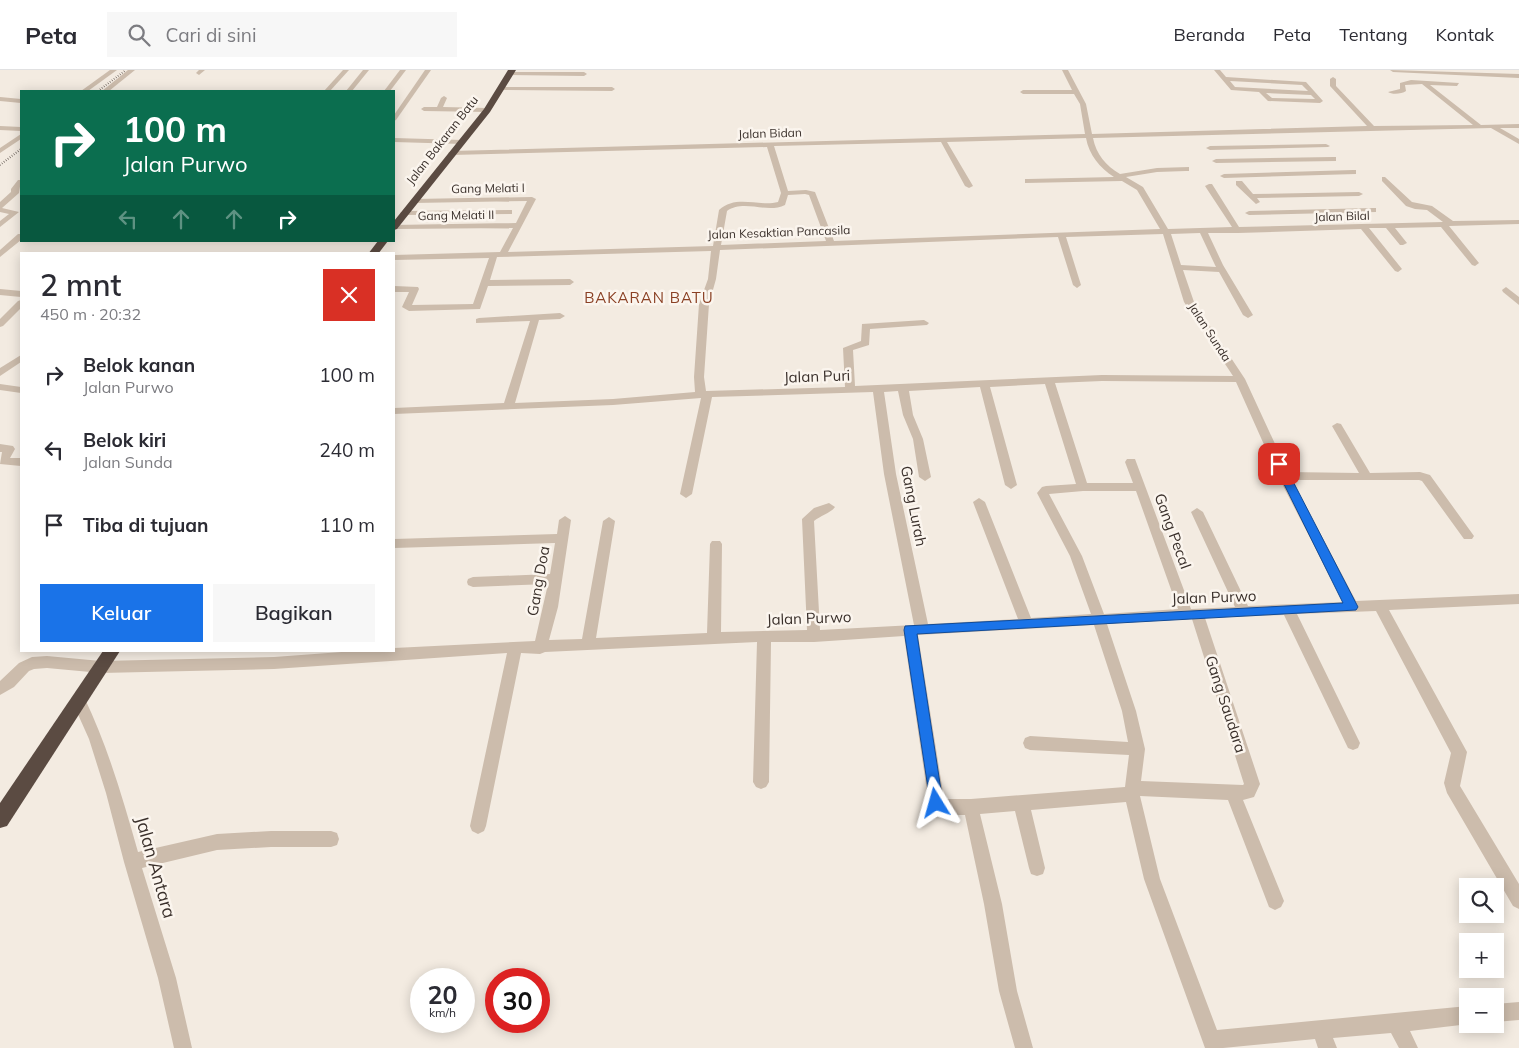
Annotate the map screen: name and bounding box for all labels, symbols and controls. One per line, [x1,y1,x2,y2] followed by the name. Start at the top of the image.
[107,12,457,57] search box
[25,20,77,50] text: Peta
[125,21,153,49] icon: search
[165,23,256,47] text: Cari di sini
[1174,23,1245,46] text: Beranda
[1273,23,1311,46] text: Peta
[1339,23,1408,46] text: Tentang
[1436,23,1494,46] text: Kontak
[403,93,481,187] street label: Jalan Bakaran Batu
[123,107,227,151] text: 100 m
[40,110,105,175] icon: right
[738,124,802,142] street label: Jalan Bidan
[123,150,248,178] text: Jalan Purwo
[451,180,525,196] street label: Gang Melati I
[114,205,142,233] icon: left
[167,205,195,233] icon: ahead
[220,205,248,233] icon: ahead
[273,205,301,233] icon: right
[418,207,494,223] street label: Gang Melati II
[1314,208,1370,224] street label: Jalan Bilal
[707,222,851,242] street label: Jalan Kesaktian Pancasila
[40,266,121,304] text: 2 mnt
[323,269,375,321] button: close
[584,288,714,307] district label: BAKARAN BATU
[1185,300,1235,364] street label: Jalan Sunda
[40,304,141,324] text: 450 m · 20:32
[83,353,195,377] text: Belok kanan
[40,361,68,389] icon: right
[319,363,375,387] text: 100 m
[783,365,851,387] street label: Jalan Puri
[83,377,174,397] text: Jalan Purwo
[83,428,166,452] text: Belok kiri
[40,436,68,464] icon: left
[319,438,375,462] text: 240 m
[1258,443,1300,485] pin
[1265,450,1293,478] icon: arrive
[83,452,173,472] text: Jalan Sunda
[897,464,931,548] street label: Gang Lurah
[1151,491,1195,571] street label: Gang Pecal
[40,511,68,539] icon: arrive
[83,513,208,537] text: Tiba di tujuan
[319,513,375,537] text: 110 m
[523,545,553,617] street label: Gang Doa
[40,584,203,642] button: Keluar
[213,584,375,642] button: Bagikan
[1171,586,1257,608] street label: Jalan Purwo
[766,607,852,629] street label: Jalan Purwo
[1201,653,1251,755] street label: Gang Saudara
[909,776,961,828] position arrow
[130,813,182,921] street label: Jalan Antara
[1459,878,1504,1033] map controls
[1459,878,1504,923] button: search
[1459,933,1504,978] button: +
[485,968,550,1033] speed limit sign: 30
[427,979,458,1010] text: 20
[1459,988,1504,1033] button: −
[429,1005,456,1020] text: km/h

